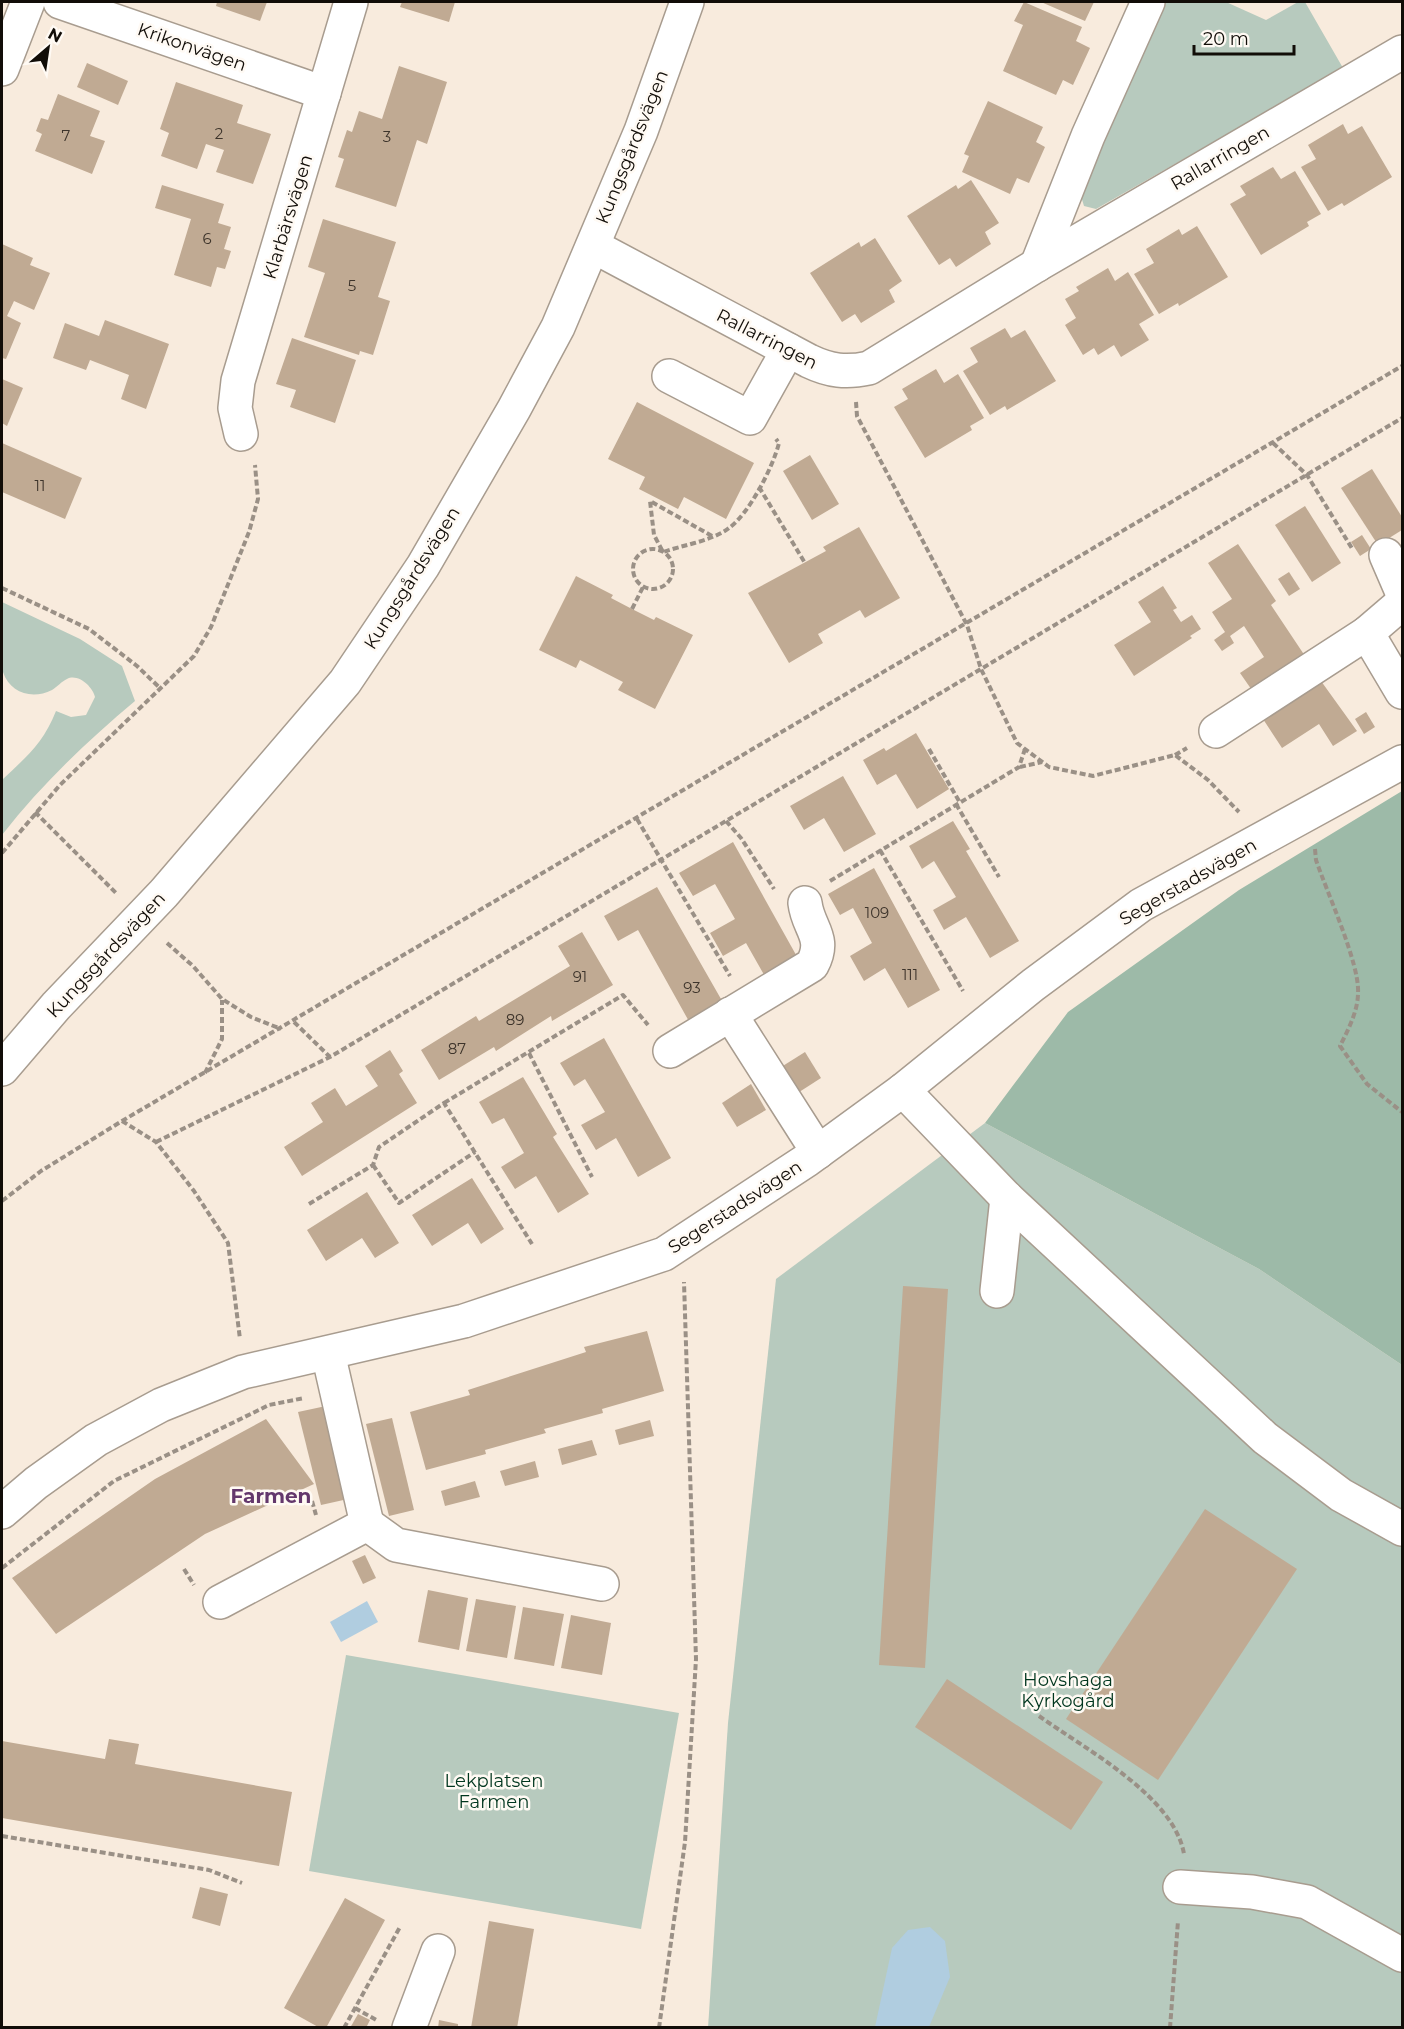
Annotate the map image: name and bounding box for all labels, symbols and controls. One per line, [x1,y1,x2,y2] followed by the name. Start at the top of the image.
[18,18,78,78] north arrow
[135,18,249,76] street label: Krikonvägen
[1194,18,1294,56] scale bar
[45,24,65,47] text: N
[1203,28,1249,50] text: 20 m
[591,67,673,227] street label: Kungsgårdsvägen
[1167,121,1273,195] street label: Rallarringen
[215,124,223,143] house number: 2
[62,126,71,145] house number: 7
[383,127,391,146] house number: 3
[259,152,317,282] street label: Klarbärsvägen
[202,229,212,248] house number: 6
[348,276,356,295] house number: 5
[713,304,821,374] street label: Rallarringen
[35,476,45,495] house number: 11
[359,503,465,653] street label: Kungsgårdsvägen
[1115,834,1261,930] street label: Segerstadsvägen
[42,888,170,1022] street label: Kungsgårdsvägen
[865,903,889,922] house number: 109
[902,965,918,984] house number: 111
[573,967,587,986] house number: 91
[683,978,701,997] house number: 93
[506,1010,524,1029] house number: 89
[448,1039,466,1058] house number: 87
[664,1156,806,1258] street label: Segerstadsvägen
[231,1484,311,1508] district label: Farmen
[1021,1669,1115,1712] park label: Hovshaga Kyrkogård
[445,1770,543,1813] park label: Lekplatsen Farmen

